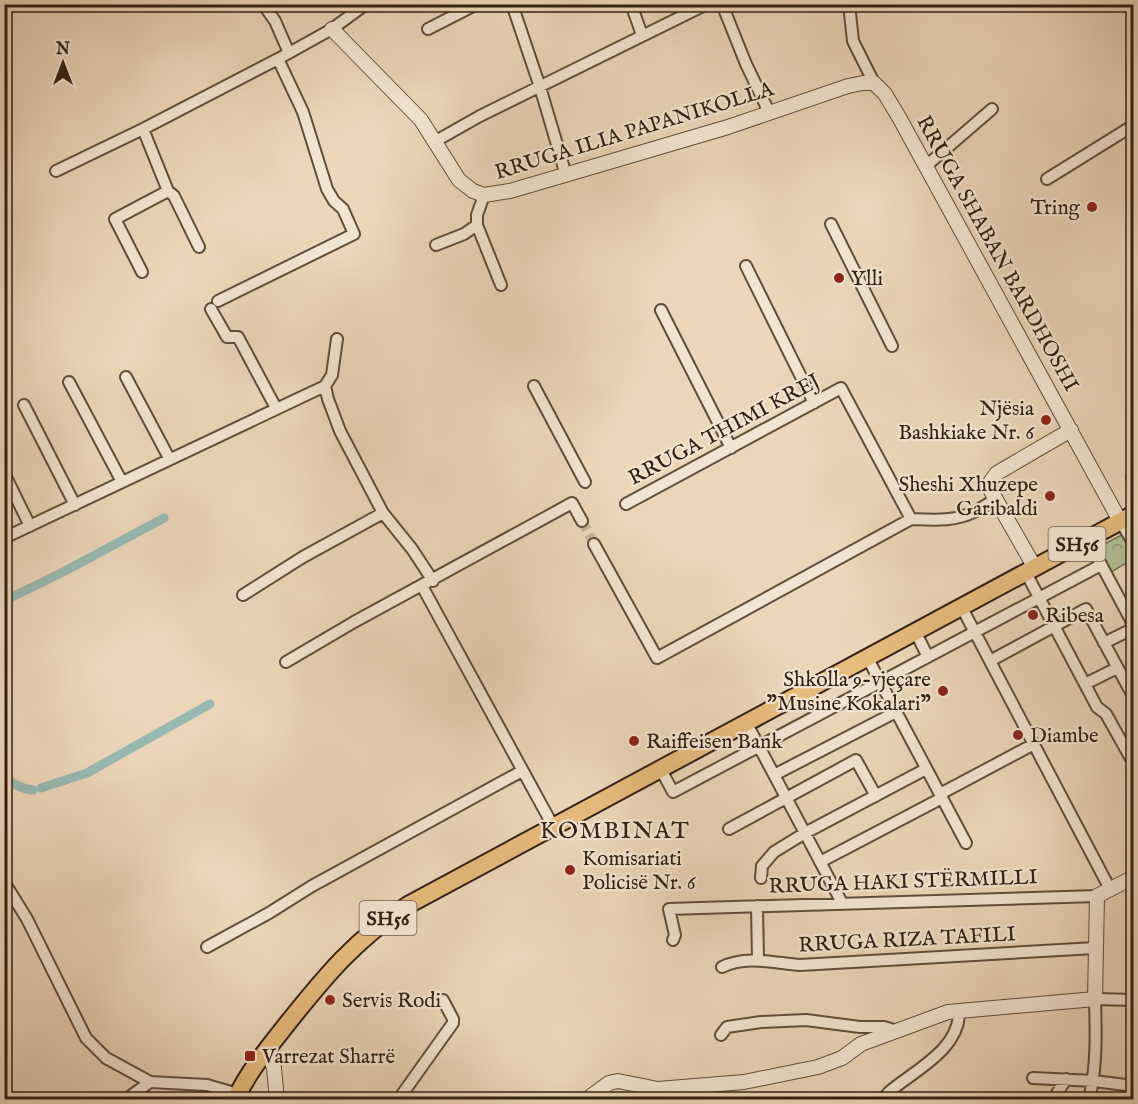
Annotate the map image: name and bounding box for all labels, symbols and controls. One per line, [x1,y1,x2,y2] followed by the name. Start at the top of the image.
[33,33,93,93] north arrow
[55,40,70,60] text: N
[492,76,778,187] street label: RRUGA ILIA PAPANIKOLLA
[909,111,1084,396] street label: RRUGA SHABAN BARDHOSHI
[1030,195,1081,222] place label: Tring
[1085,200,1099,214] marker: Tring
[851,266,883,293] place label: Ylli
[832,271,846,285] marker: Ylli
[624,368,826,492] street label: RRUGA THIMI KREJ
[898,396,1035,447] place label: Njësia Bashkiake Nr. 6
[1039,413,1053,427] marker: Njësia Bashkiake Nr. 6
[898,472,1038,523] place label: Sheshi Xhuzepe Garibaldi
[1043,489,1057,503] marker: Sheshi Xhuzepe Garibaldi
[1048,527,1106,561] road number: SH56
[1045,603,1105,630] place label: Ribesa
[1026,608,1040,622] marker: Ribesa
[766,667,931,718] place label: Shkolla 9-vjeçare "Musine Kokalari"
[936,684,950,698] marker: Shkolla 9-vjeçare "Musine Kokalari"
[1030,723,1099,750] place label: Diambe
[1011,728,1025,742] marker: Diambe
[646,729,783,756] place label: Raiffeisen Bank
[627,734,641,748] marker: Raiffeisen Bank
[540,816,690,847] district label: KOMBINAT
[582,846,697,897] place label: Komisariati Policisë Nr. 6
[563,863,577,877] marker: Komisariati Policisë Nr. 6
[768,863,1038,901] street label: RRUGA HAKI STËRMILLI
[360,901,416,935] road number: SH56
[798,921,1016,960] street label: RRUGA RIZA TAFILI
[342,988,441,1015] place label: Servis Rodi
[323,993,337,1007] marker: Servis Rodi
[261,1044,396,1071] place label: Varrezat Sharrë
[243,1049,257,1063] marker: Varrezat Sharrë

